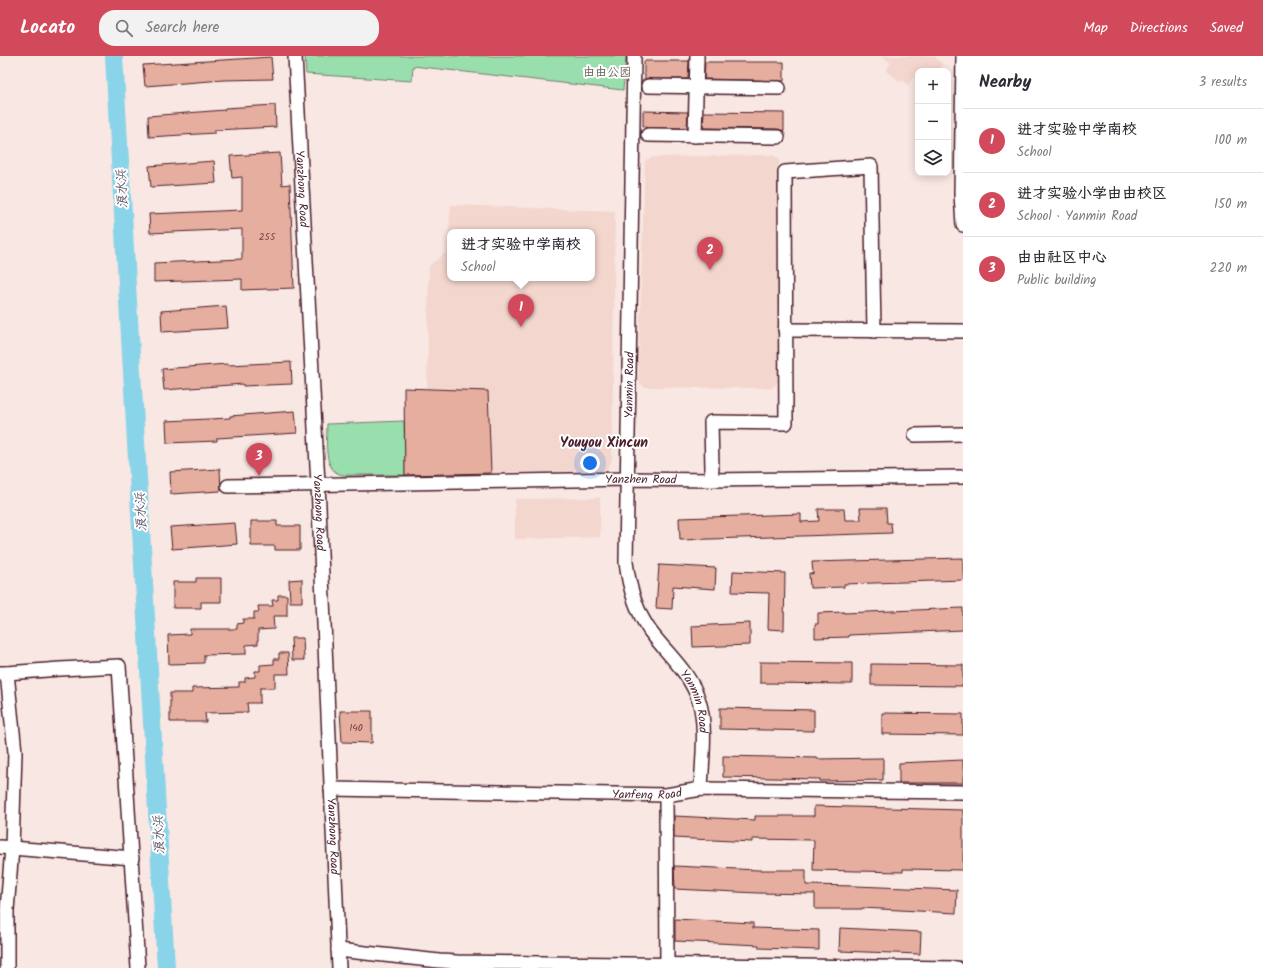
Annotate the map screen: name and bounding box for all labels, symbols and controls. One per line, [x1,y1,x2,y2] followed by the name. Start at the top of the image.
[99,10,379,46] search box
[20,13,75,43] text: Locato
[145,16,219,40] text: Search here
[113,17,135,39] icon: search
[1083,17,1108,39] text: Map
[1130,17,1188,39] text: Directions
[1210,17,1243,39] text: Saved
[583,63,631,82] park label: 由由公园
[915,68,951,176] map controls
[915,68,951,104] button: +
[979,69,1031,96] text: Nearby
[1199,72,1247,93] text: 3 results
[915,104,951,140] button: −
[1017,118,1137,142] text: 进才实验中学南校
[990,130,994,151] text: 1
[1214,130,1247,151] text: 100 m
[915,140,951,176] button: layers
[1017,142,1052,163] text: School
[290,150,313,229] street label: Yanzhong Road
[111,168,134,209] water label: 浪水浜
[1017,182,1167,206] text: 进才实验小学由由校区
[988,194,996,215] text: 2
[1214,194,1247,215] text: 150 m
[1017,206,1137,227] text: School · Yanmin Road
[259,229,276,245] house number: 255
[447,229,595,281] popup
[461,233,581,257] text: 进才实验中学南校
[697,237,723,270] pin: 2
[1017,246,1107,270] text: 由由社区中心
[461,257,496,278] text: School
[988,258,996,279] text: 3
[1210,258,1247,279] text: 220 m
[1017,270,1096,291] text: Public building
[508,294,534,327] pin: 1
[619,351,640,418] street label: Yanmin Road
[560,432,648,454] district label: Youyou Xincun
[246,443,272,476] pin: 3
[580,453,600,473] your location
[605,470,678,490] street label: Yanzhen Road
[307,473,330,552] street label: Yanzhong Road
[130,491,153,532] water label: 浪水浜
[675,666,712,734] street label: Yanmin Road
[349,720,363,736] house number: 140
[612,783,684,805] street label: Yanfeng Road
[322,797,344,876] street label: Yanzhong Road
[148,814,171,855] water label: 浪水浜

